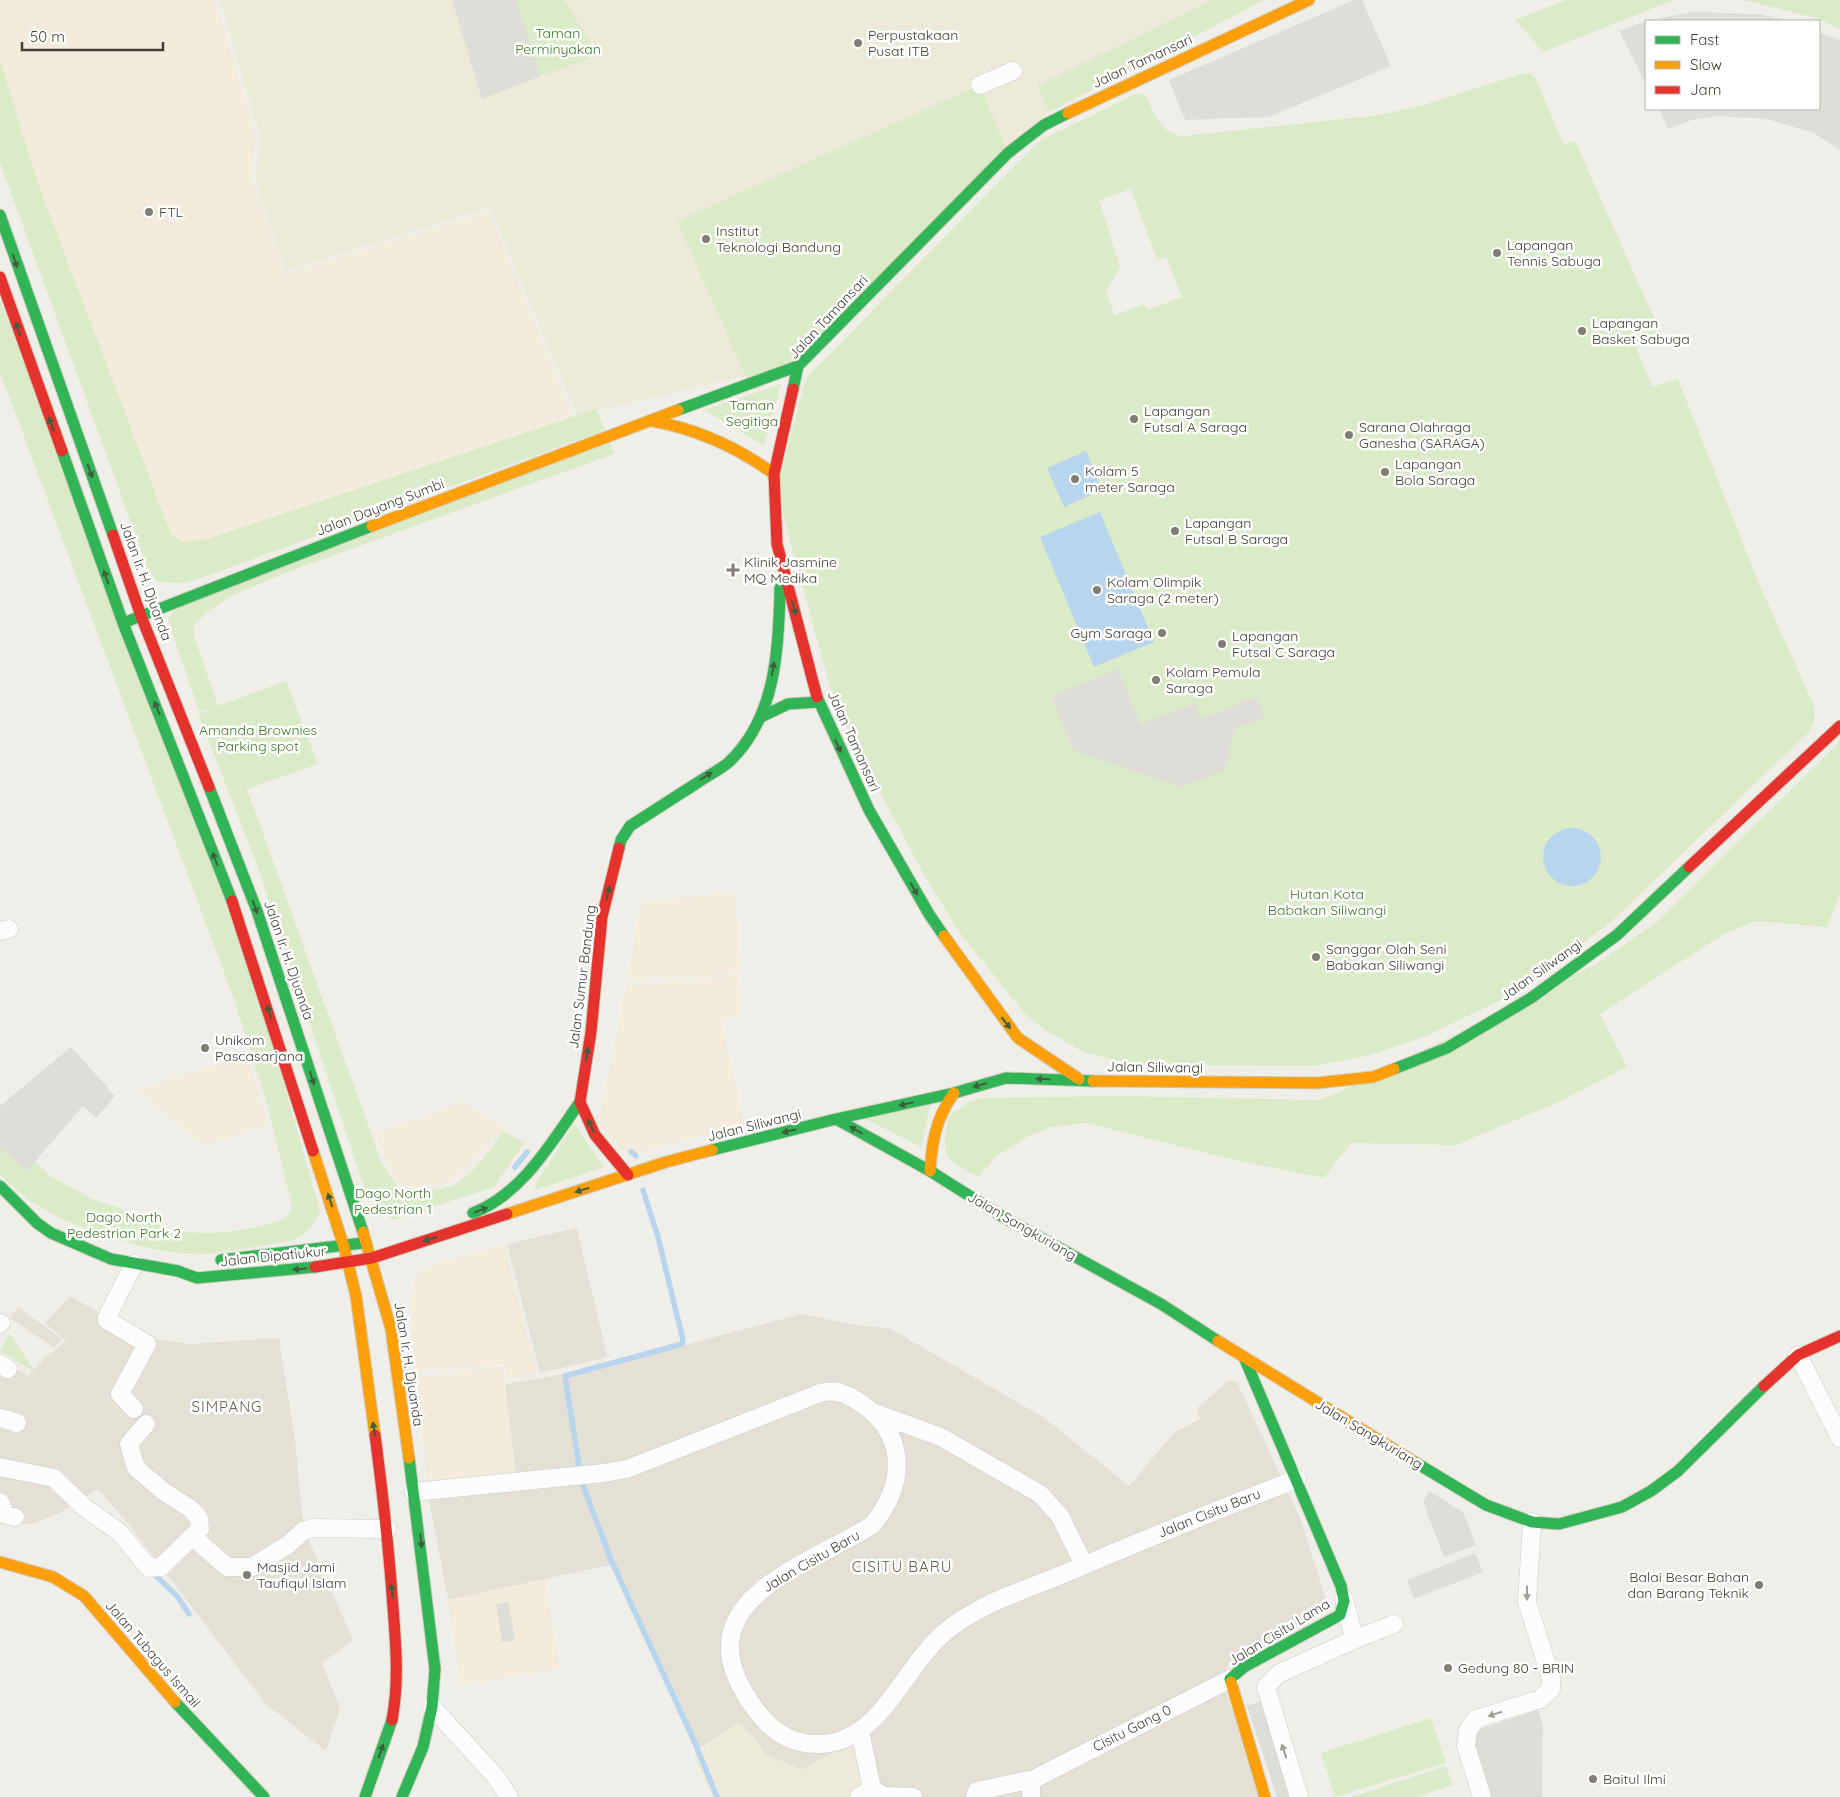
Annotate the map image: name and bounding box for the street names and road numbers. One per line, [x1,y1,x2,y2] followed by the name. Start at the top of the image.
[1089,30,1195,92] street label: Jalan Tamansari
[784,271,872,363] street label: Jalan Tamansari
[313,474,447,540] street label: Jalan Dayang Sumbi
[116,519,176,643] street label: Jalan Ir. H. Djuanda
[824,688,884,794] street label: Jalan Tamansari
[260,898,318,1022] street label: Jalan Ir. H. Djuanda
[564,904,600,1050] street label: Jalan Sumur Bandung
[1496,935,1586,1005] street label: Jalan Siliwangi
[1107,1057,1203,1077] street label: Jalan Siliwangi
[705,1105,803,1145] street label: Jalan Siliwangi
[965,1188,1079,1264] street label: Jalan Sangkuriang
[219,1241,328,1271] street label: Jalan Dipatiukur
[390,1301,428,1427] street label: Jalan Ir. H. Djuanda
[1312,1395,1426,1473] street label: Jalan Sangkuriang
[1155,1484,1263,1542] street label: Jalan Cisitu Baru
[759,1526,863,1596] street label: Jalan Cisitu Baru
[1225,1595,1333,1669] street label: Jalan Cisitu Lama
[101,1597,205,1711] street label: Jalan Tubagus Ismail
[1090,1701,1174,1755] street label: Cisitu Gang 0

